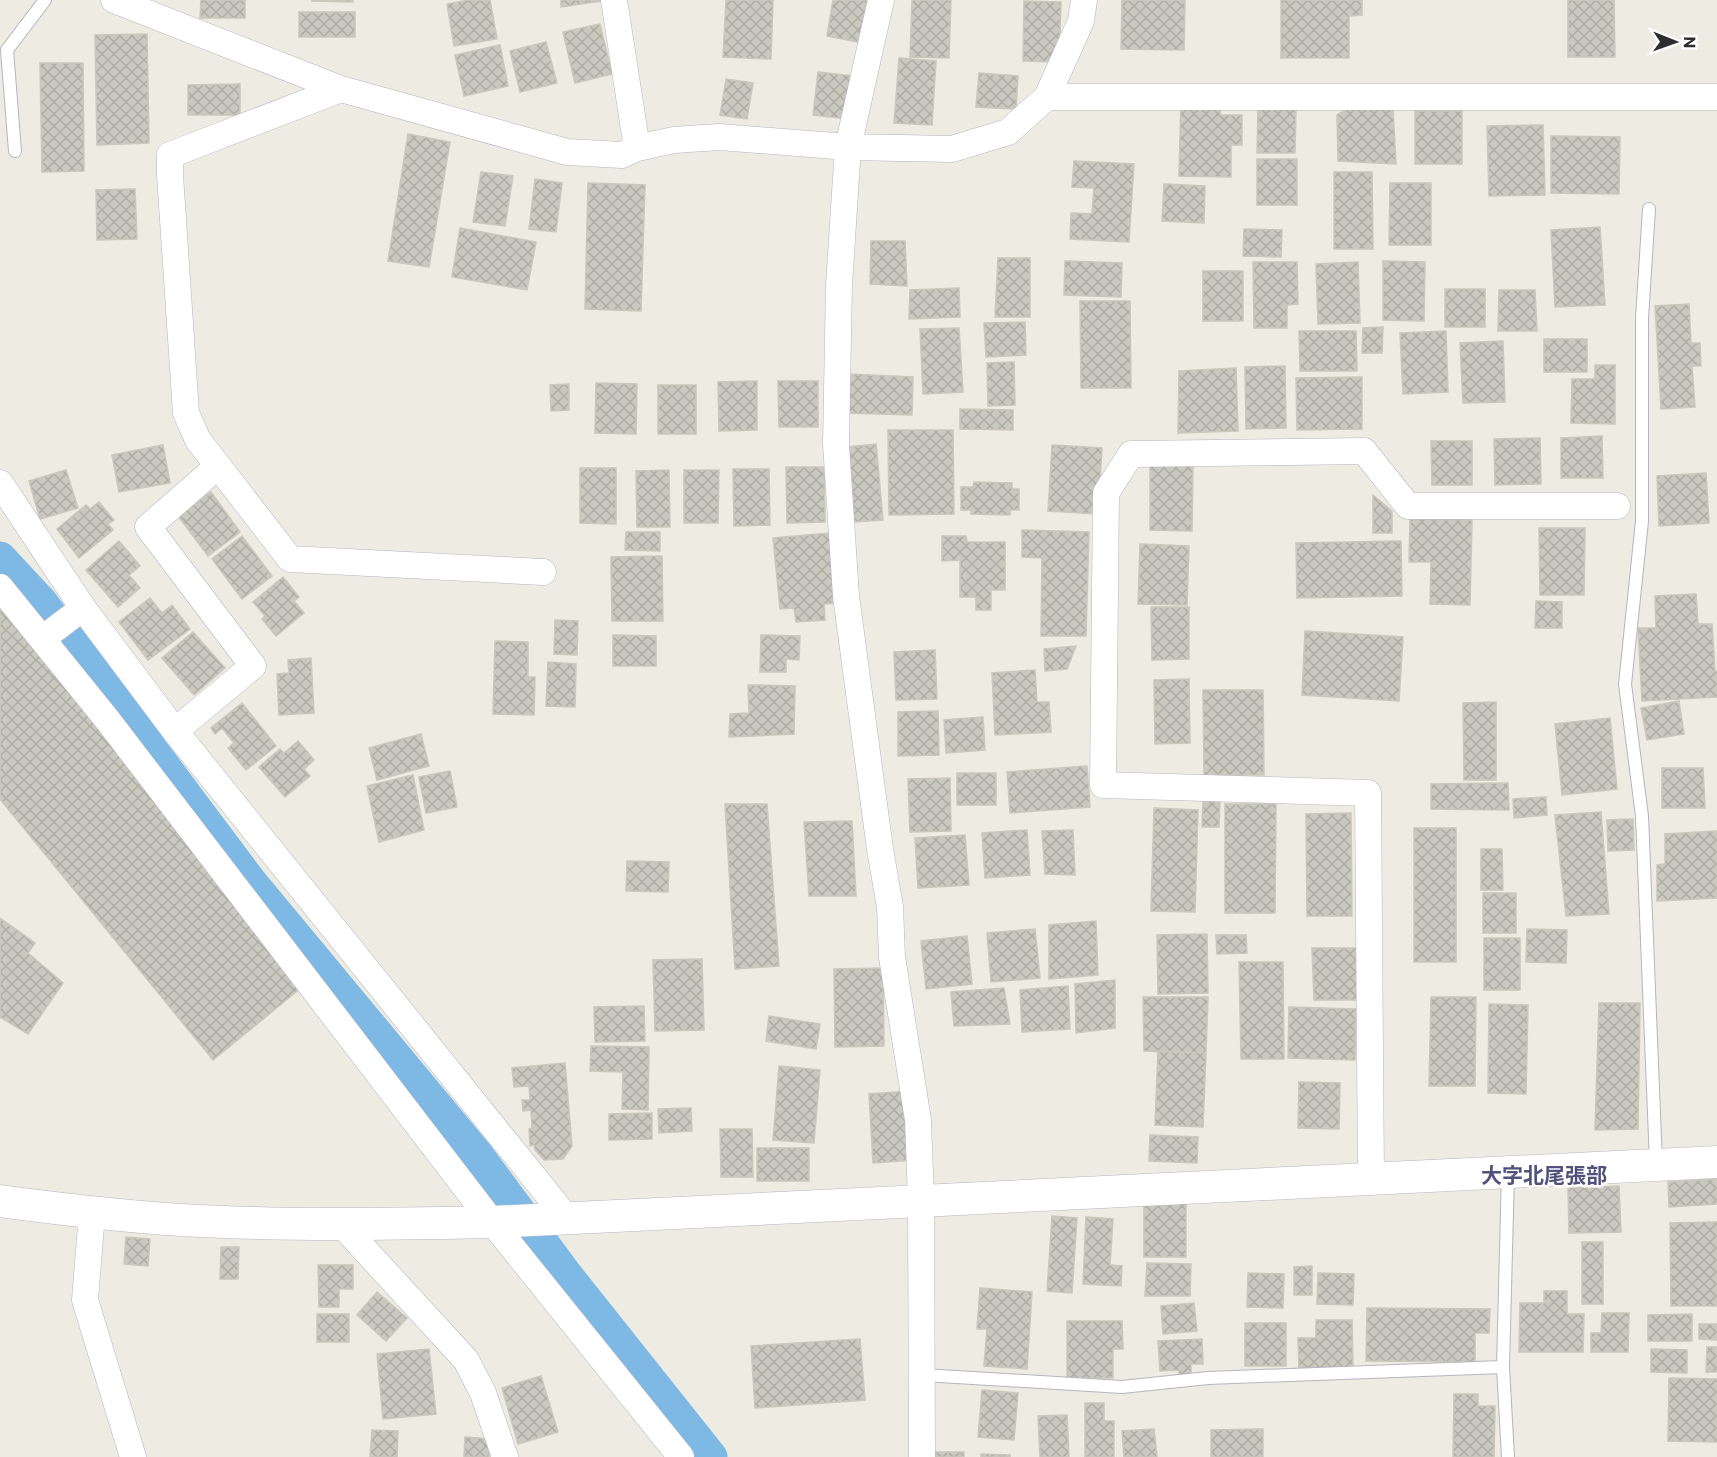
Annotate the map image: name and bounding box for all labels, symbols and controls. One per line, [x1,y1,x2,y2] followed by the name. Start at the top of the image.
[1645,12,1705,72] north arrow
[1681,36,1700,48] text: N
[1481,1162,1607,1187] district label: 大字北尾張部

